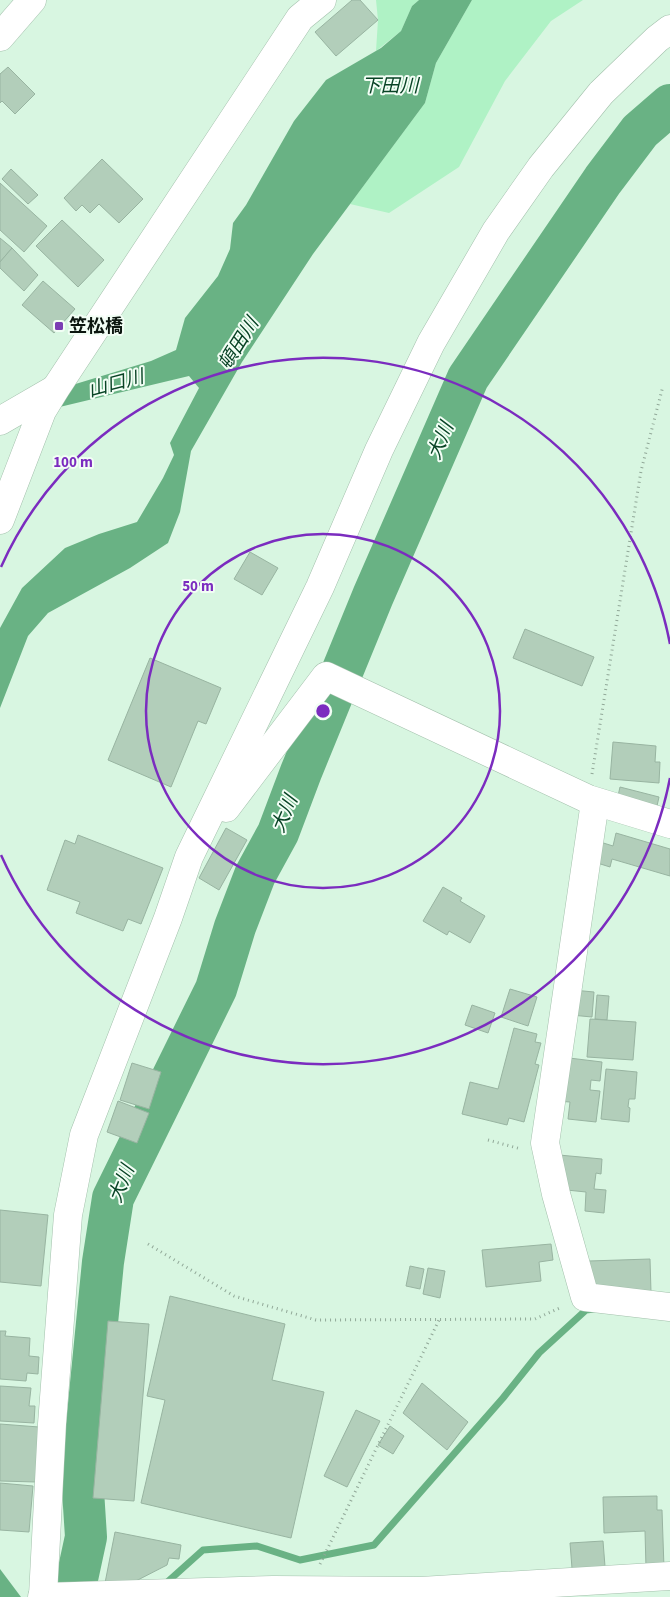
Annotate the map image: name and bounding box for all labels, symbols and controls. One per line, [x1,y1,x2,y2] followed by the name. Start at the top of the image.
[361,73,420,100] water label: 下田川
[212,311,267,375] water label: 頓田川
[69,314,123,339] place label: 笠松橋
[53,320,65,332] marker: 笠松橋
[85,363,149,404] water label: 山口川
[421,416,462,464] water label: 大川
[53,452,93,473] text: 100 m
[182,576,214,597] text: 50 m
[314,702,332,720] centre of rings
[265,789,306,837] water label: 大川
[102,1159,142,1207] water label: 大川

